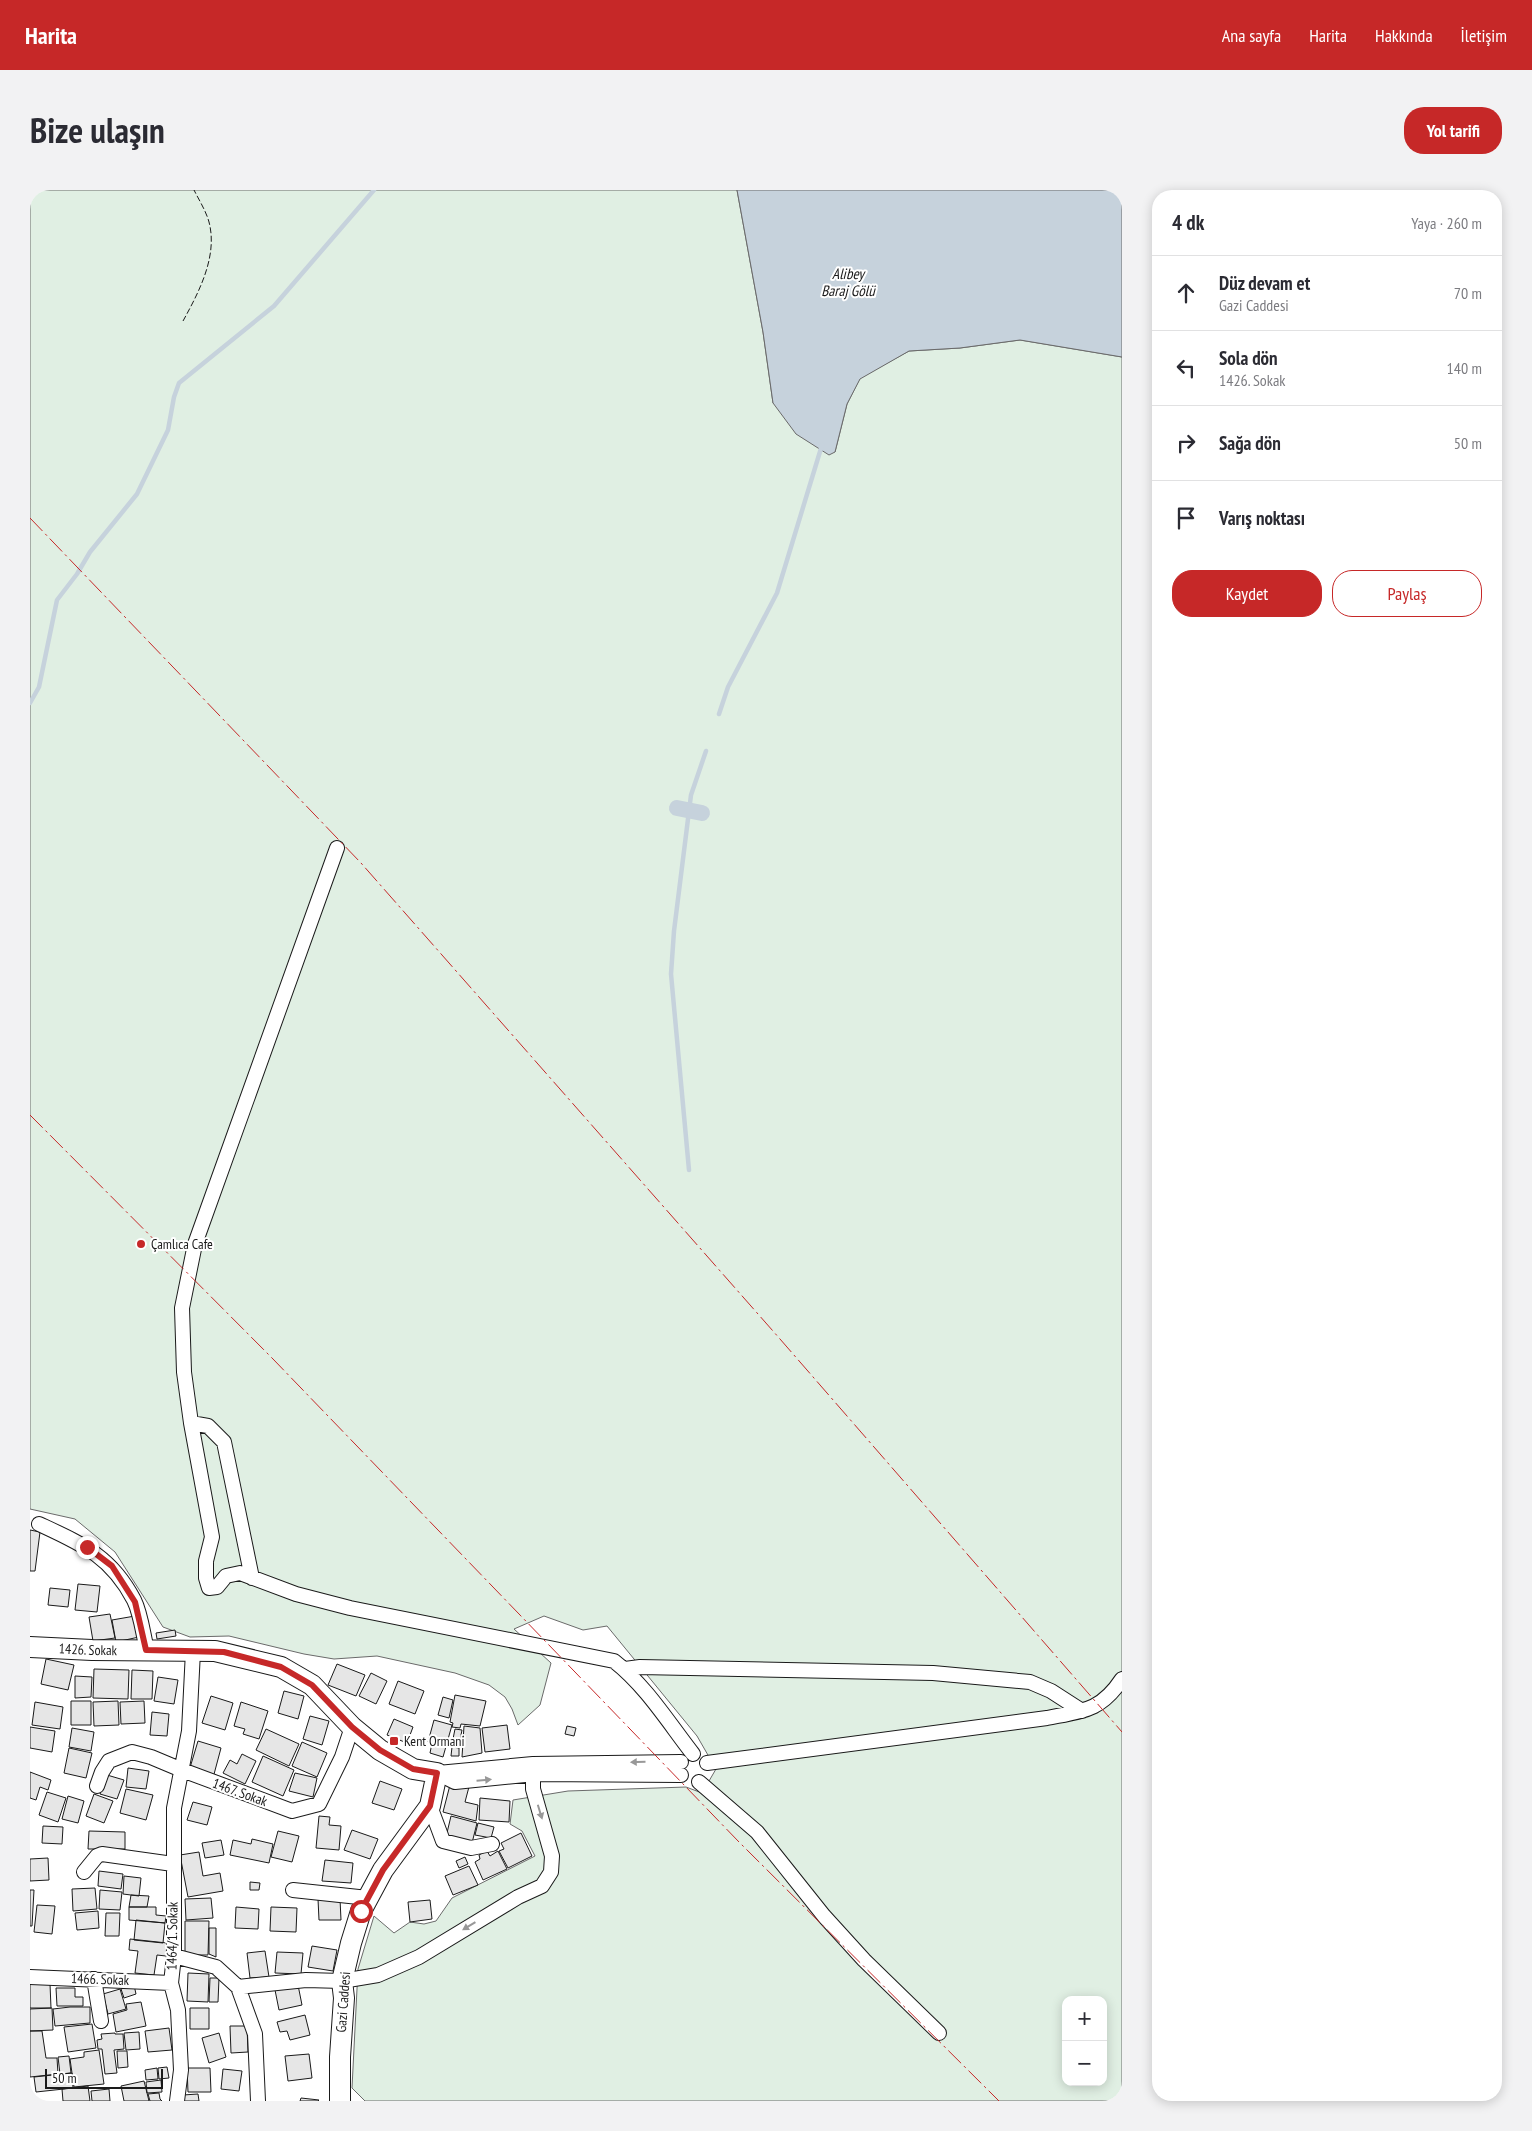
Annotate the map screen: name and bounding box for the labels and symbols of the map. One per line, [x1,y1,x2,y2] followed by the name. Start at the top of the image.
[821,264,876,300] water label: Alibey Baraj Gölü
[151,1235,213,1253] place label: Çamlıca Cafe
[135,1238,147,1250] marker: Çamlıca Cafe
[76,1536,99,1559] route end
[58,1639,118,1659] street label: 1426. Sokak
[404,1732,465,1750] place label: Kent Ormani
[388,1735,400,1747] marker: Kent Ormani
[629,1759,645,1767] one-way arrow
[210,1774,270,1810] street label: 1467. Sokak
[476,1776,492,1784] one-way arrow
[536,1804,544,1819] one-way arrow
[350,1900,373,1923] route start
[162,1901,182,1970] street label: 1464/1. Sokak
[462,1922,475,1931] one-way arrow
[71,1969,130,1989] street label: 1466. Sokak
[332,1971,354,2033] street label: Gazi Caddesi
[45,2066,162,2089] scale bar

